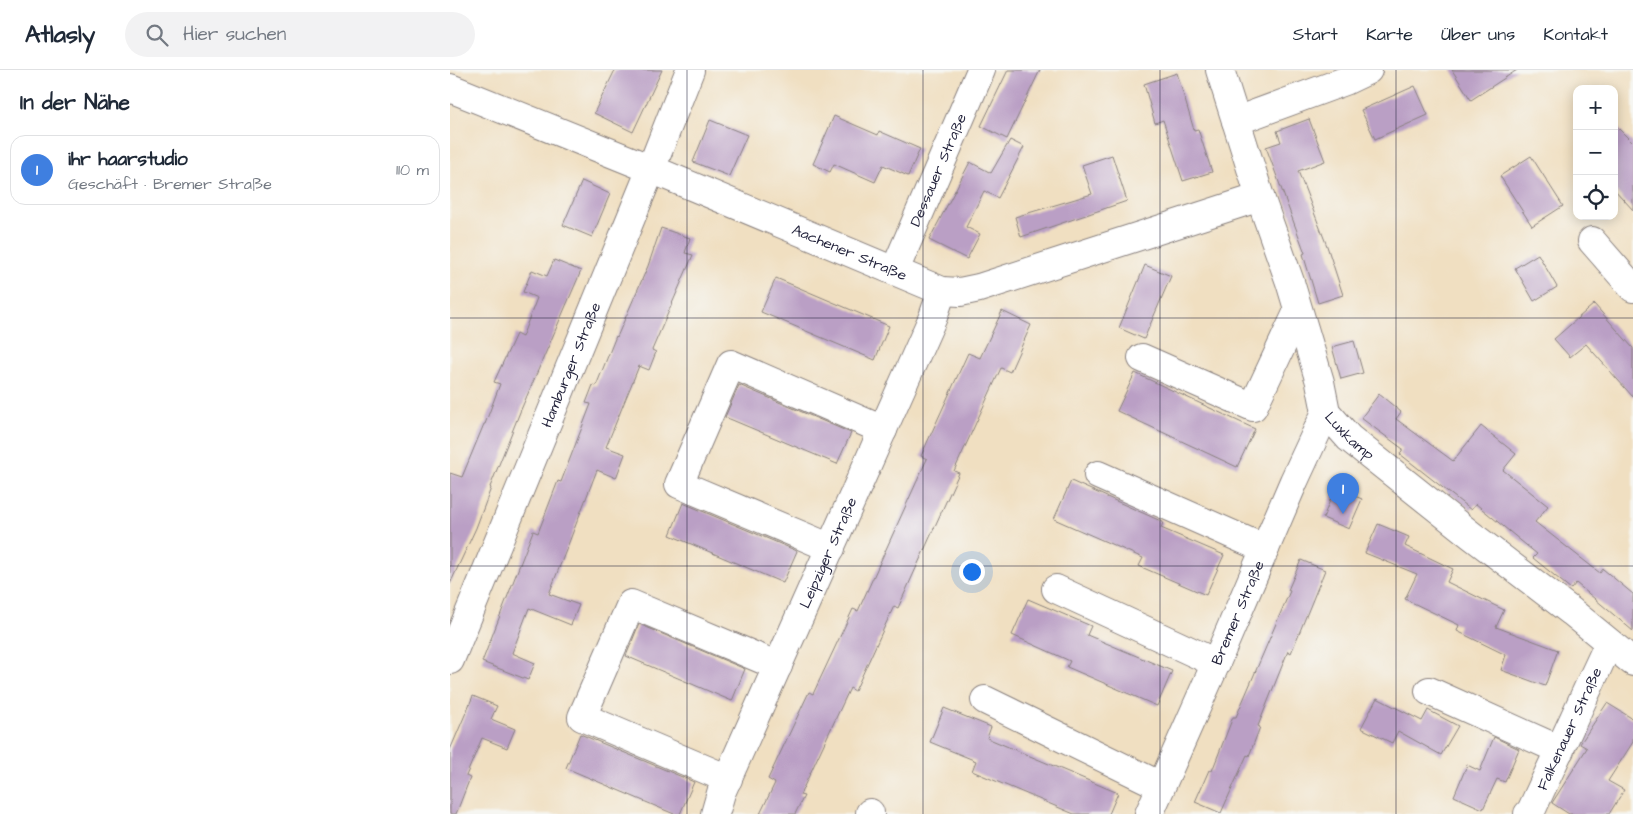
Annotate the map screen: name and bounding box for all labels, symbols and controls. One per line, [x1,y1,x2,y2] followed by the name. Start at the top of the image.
[125,12,475,57] search box
[25,18,95,52] text: Atlasly
[143,21,171,49] icon: search
[183,21,286,48] text: Hier suchen
[1293,22,1338,47] text: Start
[1366,22,1413,47] text: Karte
[1441,22,1515,47] text: Über uns
[1543,22,1608,47] text: Kontakt
[1573,85,1618,220] map controls
[1573,85,1618,130] button: +
[20,88,130,117] text: In der Nähe
[905,110,972,230] street label: Dessauer Straße
[1573,130,1618,175] button: −
[68,146,188,173] text: ihr haarstudio
[36,159,38,181] text: 1
[396,159,429,181] text: 110 m
[68,173,272,195] text: Geschäft · Bremer Straße
[1573,175,1618,220] button: locate
[789,219,910,286] street label: Aachener Straße
[536,299,606,430] street label: Hamburger Straße
[1320,407,1379,465] street label: Luxkamp
[1327,473,1359,514] pin: 1
[794,494,862,611] street label: Leipziger Straße
[1206,557,1269,668] street label: Bremer Straße
[959,559,985,585] your location
[1532,664,1607,794] street label: Falkenauer Straße

